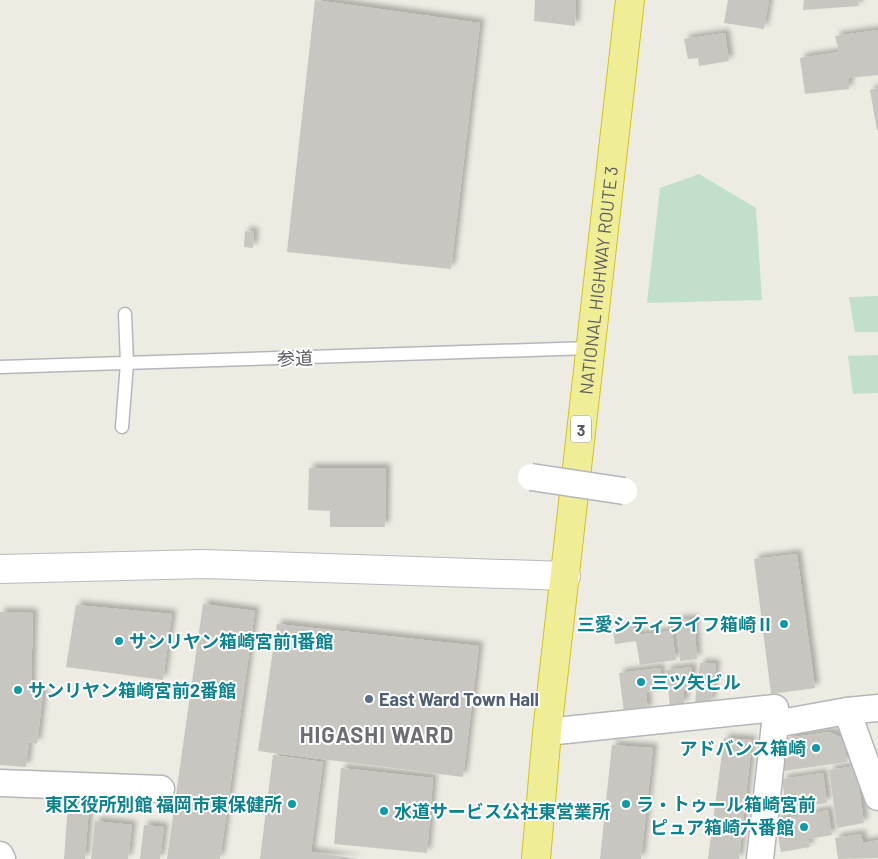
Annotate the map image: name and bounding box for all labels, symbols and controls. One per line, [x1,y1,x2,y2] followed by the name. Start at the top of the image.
[574,165,622,396] street label: NATIONAL HIGHWAY ROUTE 3
[277,346,313,370] street label: 参道
[571,416,591,442] road number: 3
[577,613,774,635] place label: 三愛シティライフ箱崎Ⅱ
[778,618,790,630] marker: 三愛シティライフ箱崎Ⅱ
[129,630,333,652] place label: サンリヤン箱崎宮前1番館
[113,635,125,647] marker: サンリヤン箱崎宮前1番館
[651,671,741,693] place label: 三ツ矢ビル
[635,676,647,688] marker: 三ツ矢ビル
[28,679,236,701] place label: サンリヤン箱崎宮前2番館
[12,684,24,696] marker: サンリヤン箱崎宮前2番館
[379,688,539,710] place label: East Ward Town Hall
[363,693,375,705] marker: East Ward Town Hall
[300,721,454,747] district label: HIGASHI WARD
[679,737,806,759] place label: アドバンス箱崎
[810,742,822,754] marker: アドバンス箱崎
[44,793,282,815] place label: 東区役所別館 福岡市東保健所
[636,793,816,815] place label: ラ・トゥール箱崎宮前
[286,798,298,810] marker: 東区役所別館 福岡市東保健所
[620,798,632,810] marker: ラ・トゥール箱崎宮前
[394,800,610,822] place label: 水道サービス公社東営業所
[378,805,390,817] marker: 水道サービス公社東営業所
[650,816,794,838] place label: ピュア箱崎六番館
[798,821,810,833] marker: ピュア箱崎六番館

